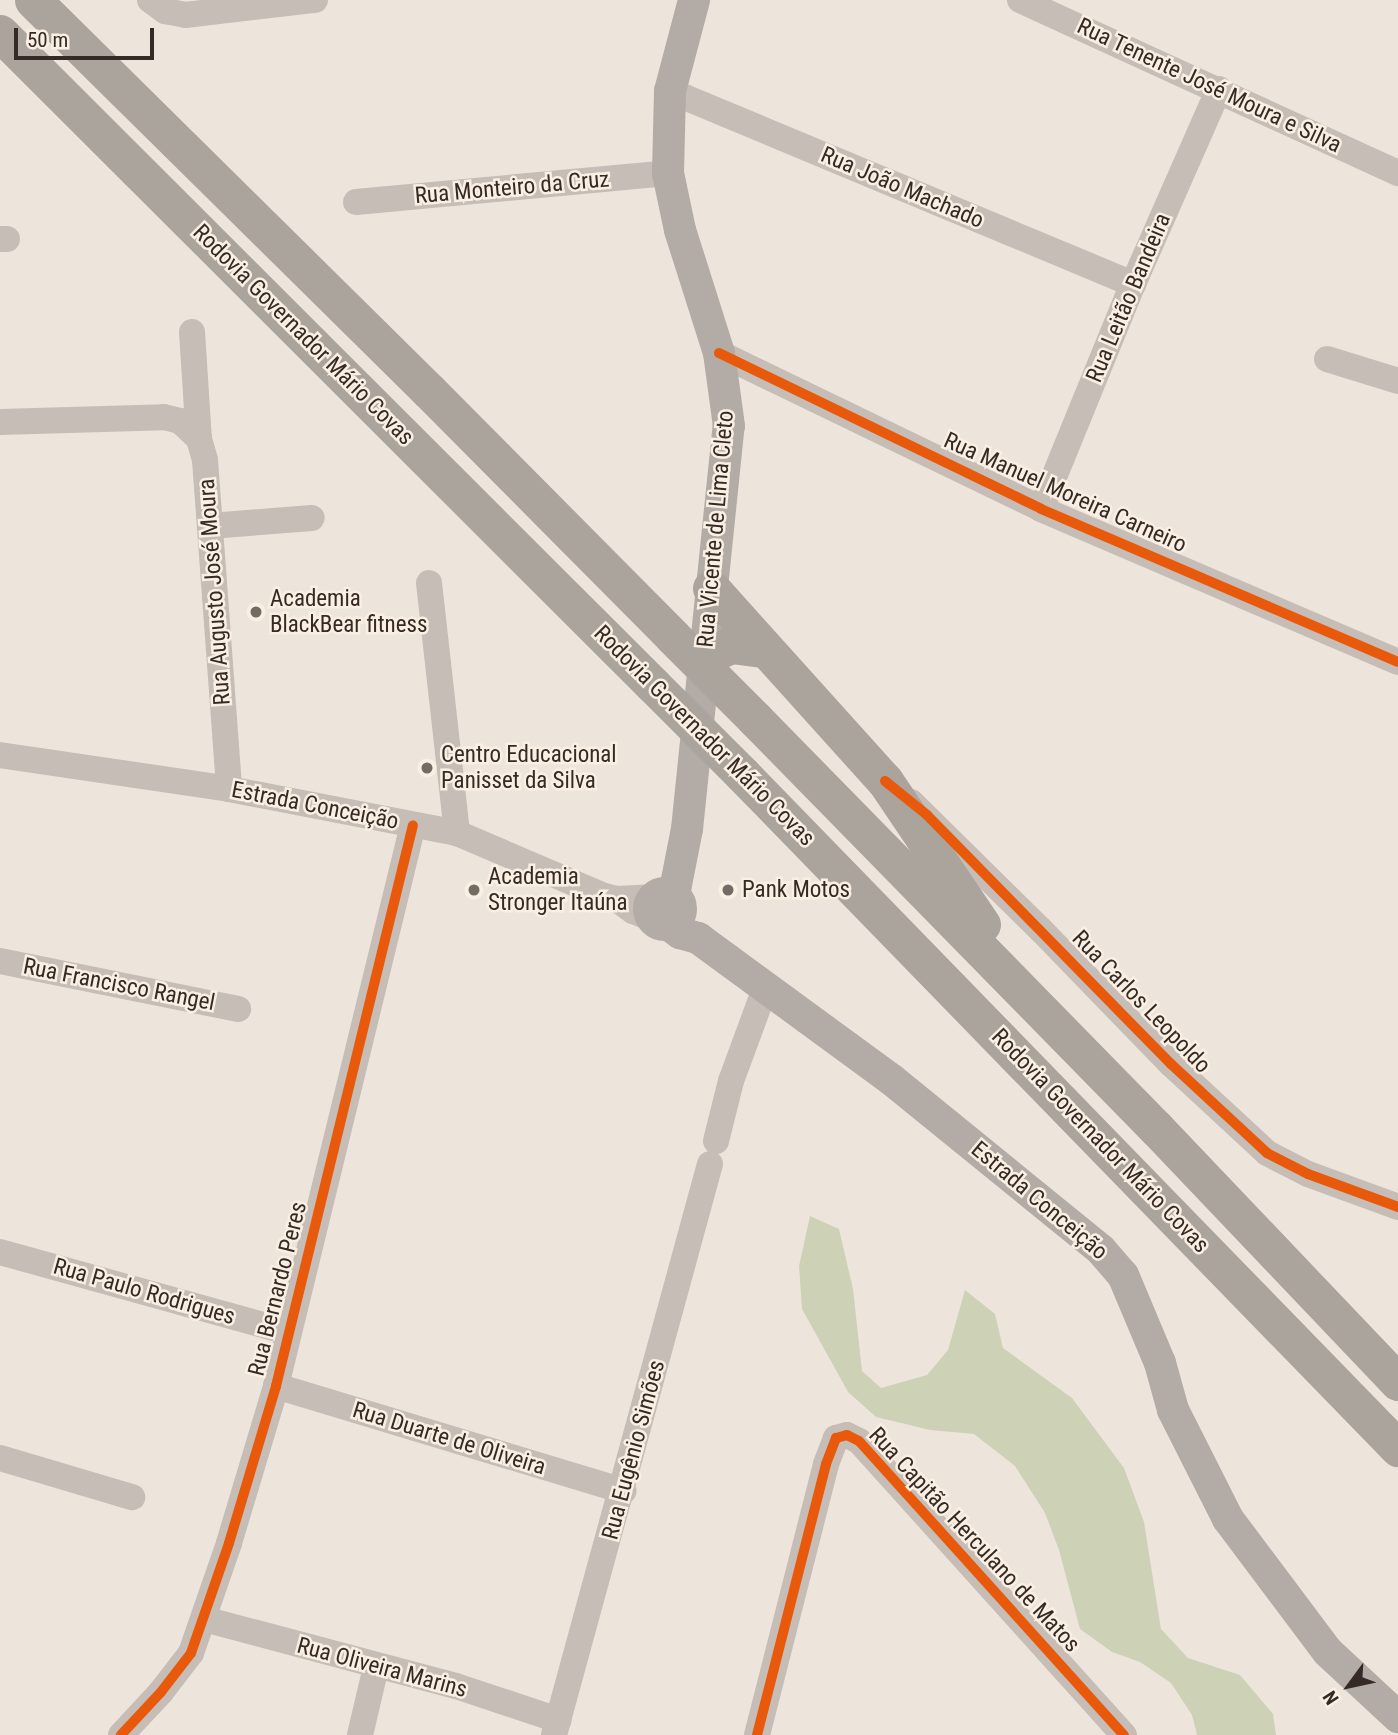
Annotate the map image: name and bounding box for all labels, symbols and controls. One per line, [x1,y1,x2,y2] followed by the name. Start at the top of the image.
[1072,13,1346,159] street label: Rua Tenente José Moura e Silva
[18,14,158,58] scale bar
[27,28,68,52] text: 50 m
[816,141,988,235] street label: Rua João Machado
[414,166,610,210] street label: Rua Monteiro da Cruz
[1081,209,1177,387] street label: Rua Leitão Bandeira
[187,219,419,451] street label: Rodovia Governador Mário Covas
[692,409,740,649] street label: Rua Vicente de Lima Cleto
[939,427,1191,559] street label: Rua Manuel Moreira Carneiro
[193,478,237,706] street label: Rua Augusto José Moura
[270,585,427,639] place label: Academia BlackBear fitness
[248,604,264,620] marker: Academia BlackBear fitness
[588,620,820,852] street label: Rodovia Governador Mário Covas
[441,741,617,795] place label: Centro Educacional Panisset da Silva
[419,760,435,776] marker: Centro Educacional Panisset da Silva
[229,776,401,836] street label: Estrada Conceição
[488,863,627,917] place label: Academia Stronger Itaúna
[742,876,850,904] place label: Pank Motos
[466,882,482,898] marker: Academia Stronger Itaúna
[720,882,736,898] marker: Pank Motos
[1066,925,1216,1079] street label: Rua Carlos Leopoldo
[21,953,217,1017] street label: Rua Francisco Rangel
[986,1023,1214,1259] street label: Rodovia Governador Mário Covas
[965,1136,1113,1266] street label: Estrada Conceição
[243,1199,313,1379] street label: Rua Bernardo Peres
[50,1253,238,1331] street label: Rua Paulo Rodrigues
[597,1357,671,1543] street label: Rua Eugênio Simões
[349,1396,549,1482] street label: Rua Duarte de Oliveira
[863,1422,1085,1658] street label: Rua Capitão Herculano de Matos
[294,1632,470,1704] street label: Rua Oliveira Marins
[1314,1651,1384,1721] north arrow
[1318,1687,1344,1709] text: N

